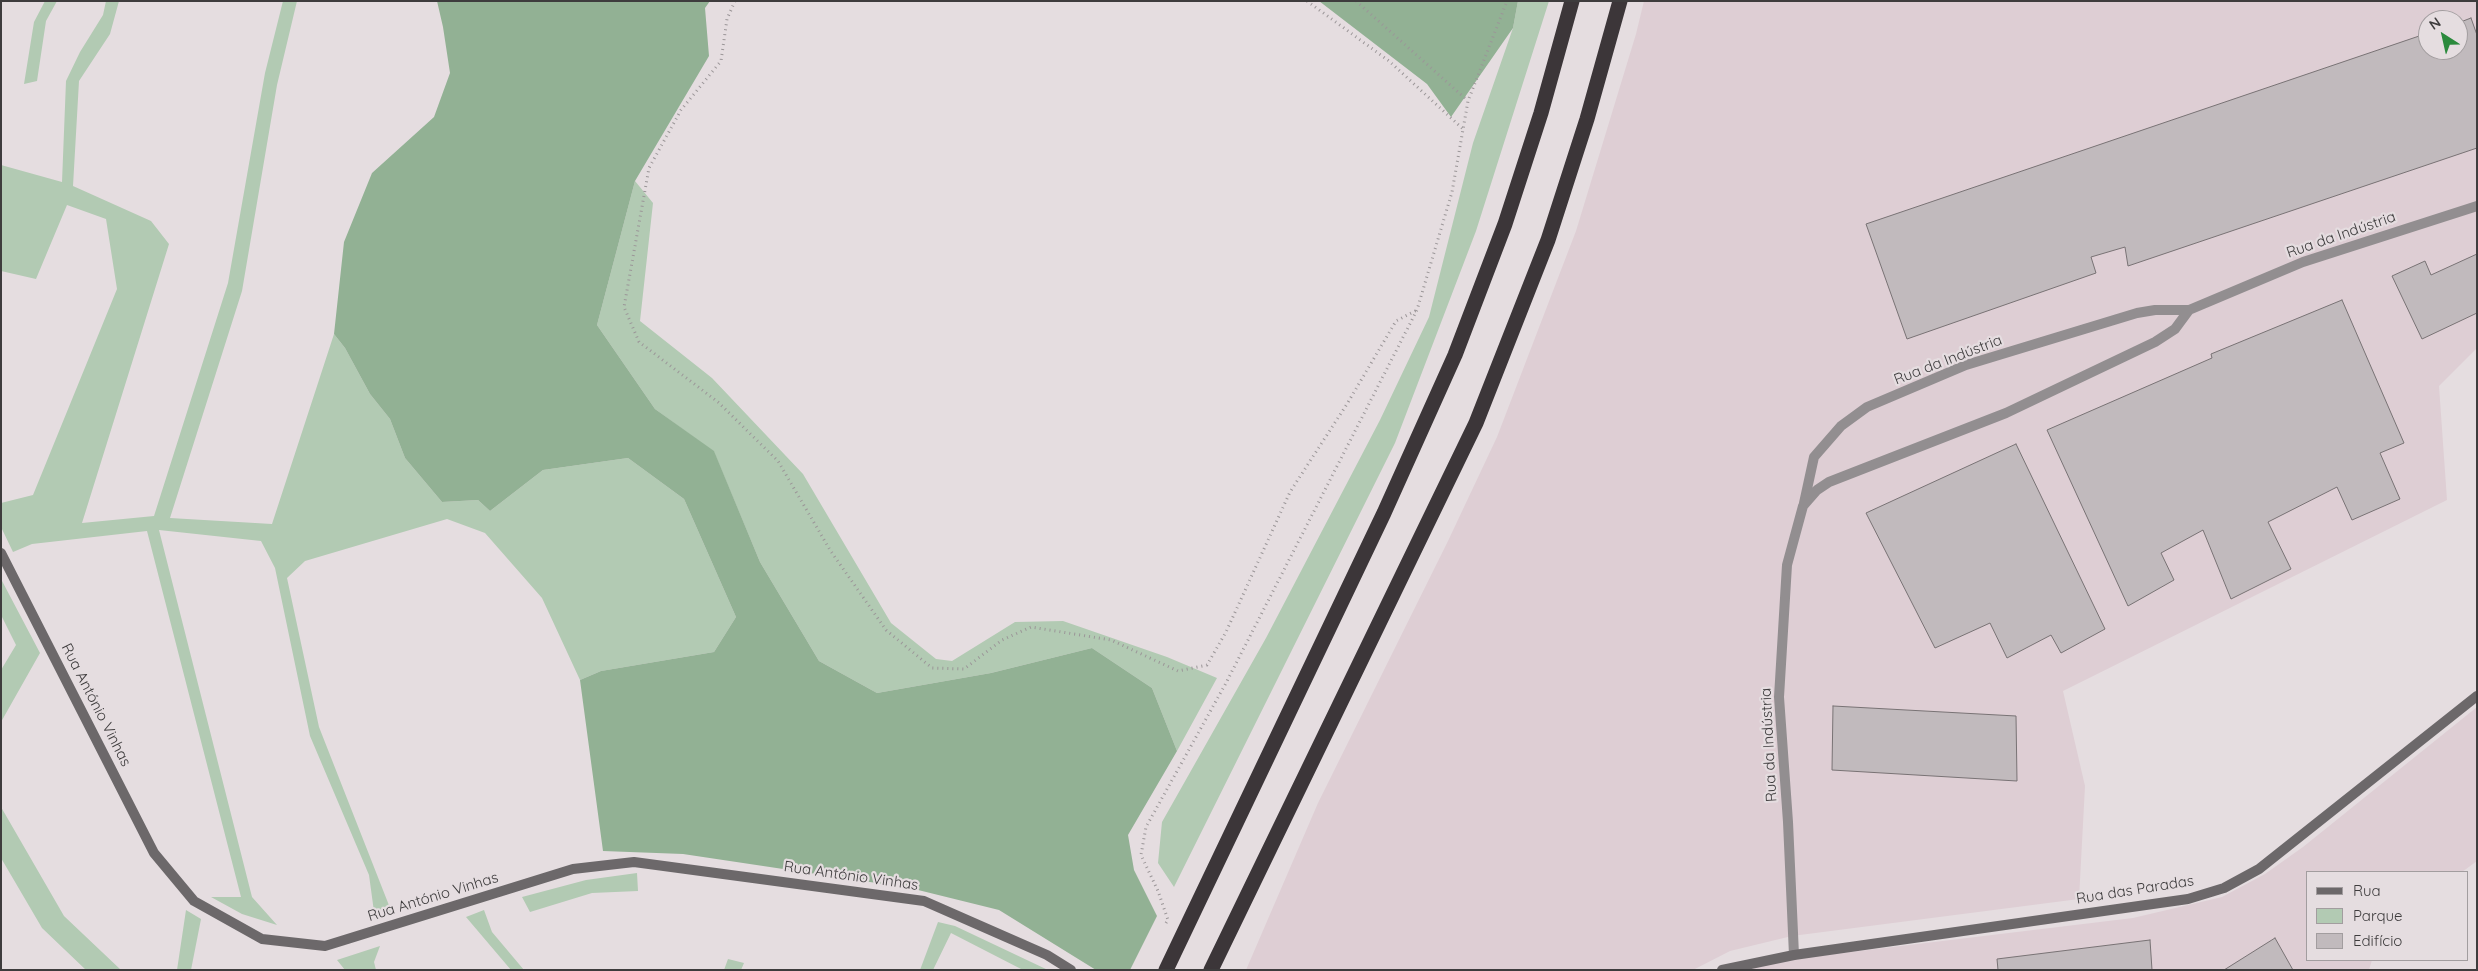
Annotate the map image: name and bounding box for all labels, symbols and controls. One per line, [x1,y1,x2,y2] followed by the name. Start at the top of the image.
[2418,10,2468,60] north arrow
[2426,13,2444,34] text: N
[2284,208,2398,262] street label: Rua da Indústria
[1891,331,2005,389] street label: Rua da Indústria
[57,640,135,770] street label: Rua António Vinhas
[1757,687,1781,803] street label: Rua da Indústria
[783,858,919,894] street label: Rua António Vinhas
[365,869,501,925] street label: Rua António Vinhas
[2306,871,2468,961] legend
[2075,872,2195,908] street label: Rua das Paradas
[2353,881,2381,900] text: Rua
[2353,906,2403,925] text: Parque
[2353,931,2402,950] text: Edifício

